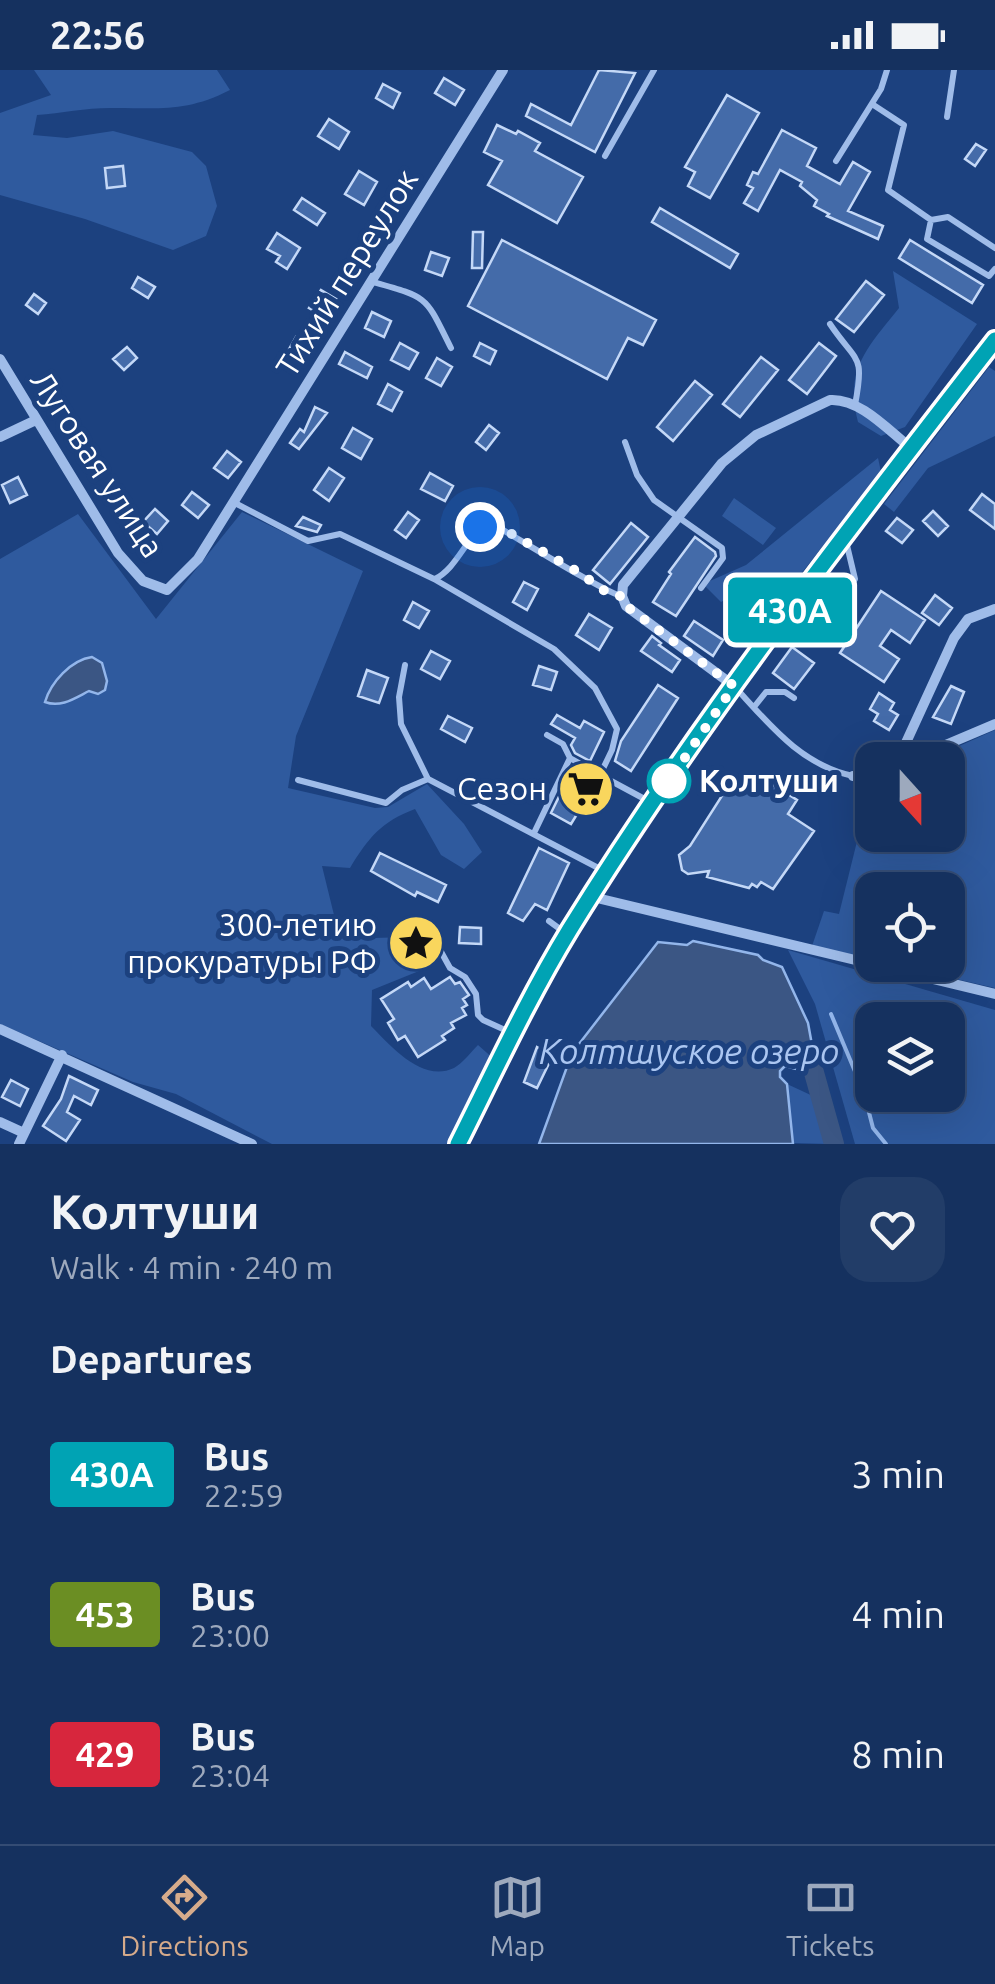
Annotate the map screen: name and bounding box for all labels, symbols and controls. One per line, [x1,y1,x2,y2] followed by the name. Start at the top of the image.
[50,14,145,56] text: 22:56
[268,162,424,383] street label: Тихий переулок
[24,363,172,564] street label: Луговая улица
[455,502,505,552] your location
[720,578,860,642] line badge: 430А
[748,590,832,630] text: 430А
[855,742,965,852] north arrow
[855,742,965,1112] map controls
[556,759,616,819] supermarket icon: Сезон
[648,760,690,802] marker: Колтуши
[699,762,839,798] place label: Колтуши
[457,770,547,806] place label: Сезон
[855,872,965,982] button: locate
[127,906,377,979] place label: 300-летию прокуратуры РФ
[386,913,446,973] place icon: 300-летию прокуратуры РФ
[855,1002,965,1112] button: layers
[539,1031,839,1071] water label: Колтшуское озеро
[840,1177,945,1282] button: heart
[50,1184,260,1238] text: Колтуши
[50,1249,333,1285] text: Walk · 4 min · 240 m
[50,1338,252,1380] text: Departures
[204,1435,269,1477] text: Bus
[851,1453,945,1495] text: 3 min
[70,1454,154,1494] text: 430А
[204,1477,284,1513] text: 22:59
[190,1575,255,1617] text: Bus
[851,1593,945,1635] text: 4 min
[75,1594,135,1634] text: 453
[190,1617,270,1653] text: 23:00
[190,1715,255,1757] text: Bus
[851,1733,945,1775] text: 8 min
[75,1734,135,1774] text: 429
[190,1757,270,1793] text: 23:04
[121,1870,249,1961] tab: Directions
[490,1870,545,1961] tab: Map
[786,1870,874,1961] tab: Tickets

